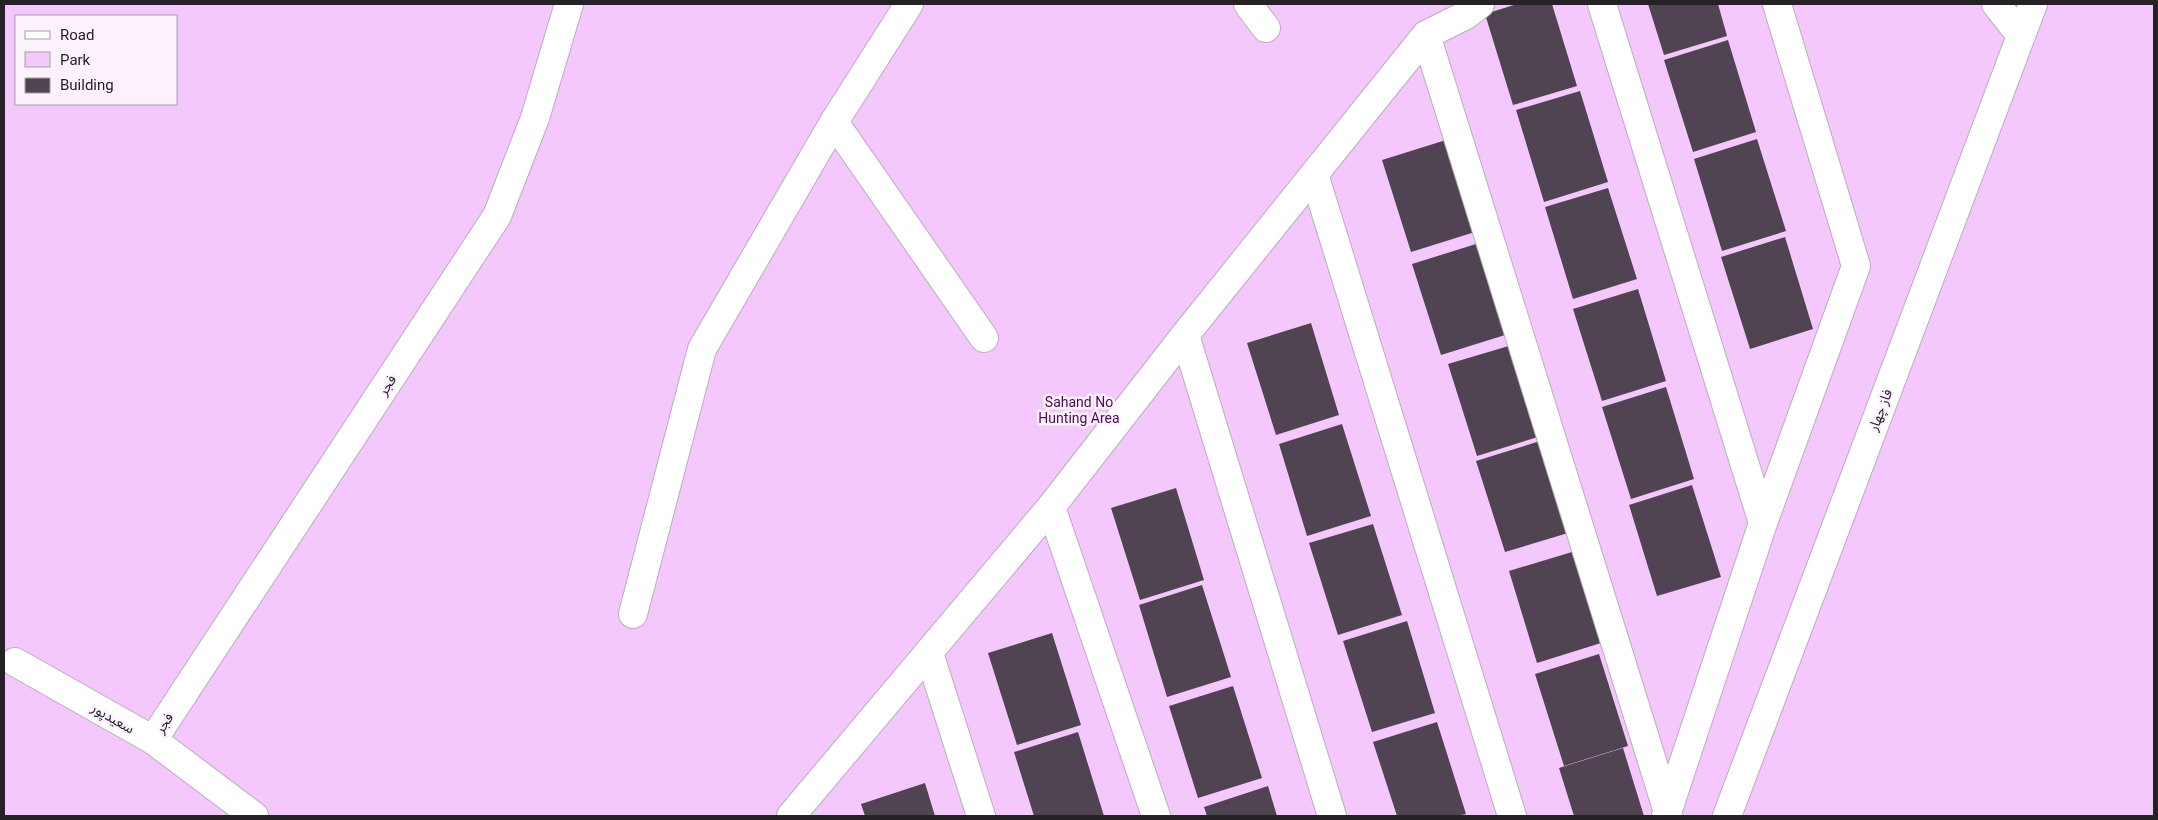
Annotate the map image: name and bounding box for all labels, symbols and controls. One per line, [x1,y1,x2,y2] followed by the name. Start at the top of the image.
[15,15,178,105] legend
[60,26,94,44] text: Road
[60,51,91,69] text: Park
[60,76,114,94] text: Building
[374,372,400,399] street label: فجر
[1864,387,1897,435] street label: فاز چهار
[1038,394,1120,426] park label: Sahand No Hunting Area
[87,699,137,738] street label: سعیدپور
[151,710,177,737] street label: فجر

